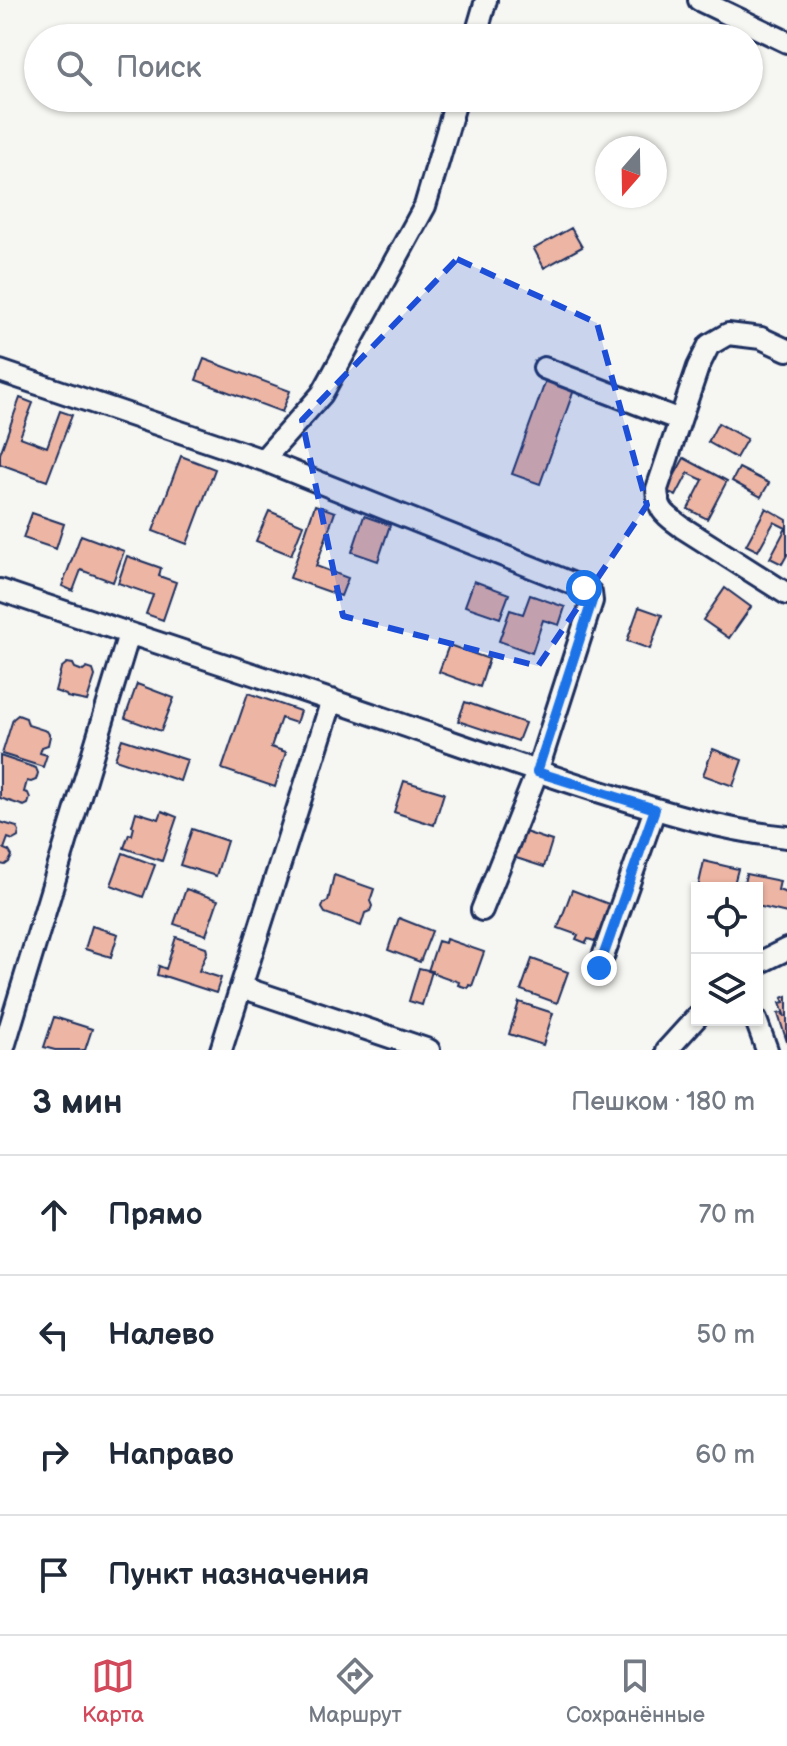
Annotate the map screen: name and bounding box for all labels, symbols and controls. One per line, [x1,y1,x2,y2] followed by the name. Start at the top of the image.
[24,24,763,112] search box
[52,46,96,90] icon: search
[116,50,202,86] text: Поиск
[595,136,667,208] north arrow
[566,570,602,606] route start
[691,882,763,1026] map controls
[691,882,763,954] button: locate
[581,950,617,986] route end
[691,954,763,1026] button: layers
[32,1082,123,1123] text: 3 мин
[571,1087,755,1118] text: Пешком · 180 m
[32,1193,76,1237] icon: ahead
[108,1197,202,1233] text: Прямо
[698,1200,755,1231] text: 70 m
[32,1313,76,1357] icon: left
[108,1317,214,1353] text: Налево
[696,1320,755,1351] text: 50 m
[32,1433,76,1477] icon: right
[108,1437,234,1473] text: Направо
[695,1440,755,1471] text: 60 m
[32,1553,76,1597] icon: arrive
[108,1557,369,1593] text: Пункт назначения
[82,1654,144,1729] tab: Карта
[308,1654,402,1729] tab: Маршрут
[566,1654,705,1729] tab: Сохранённые

